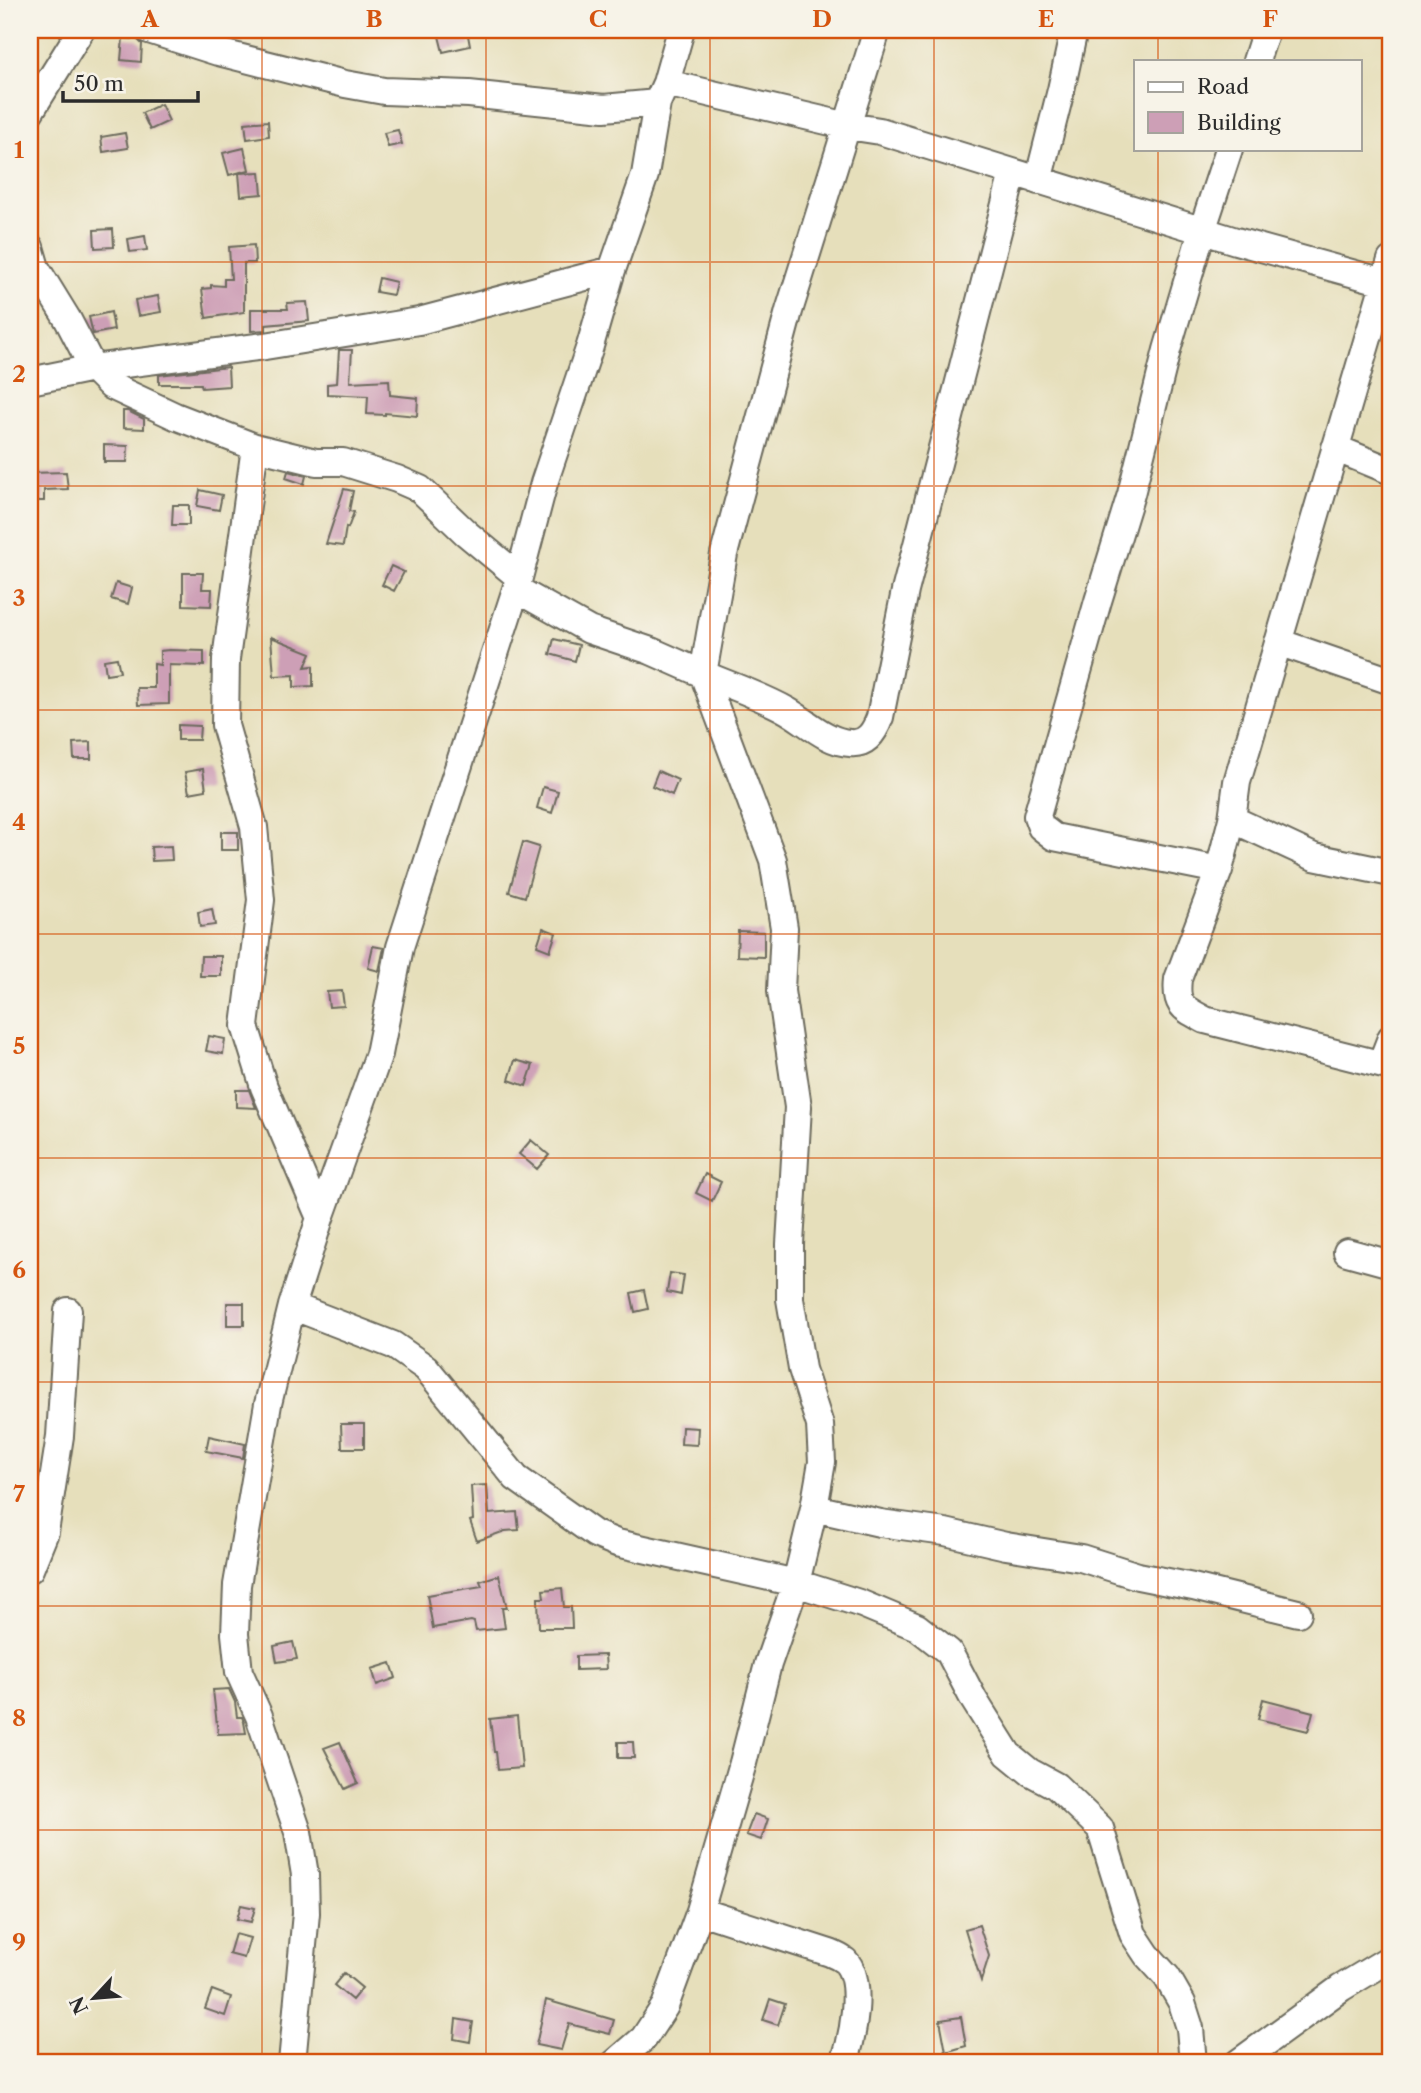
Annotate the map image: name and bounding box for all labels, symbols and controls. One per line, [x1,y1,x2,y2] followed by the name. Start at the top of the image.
[140,5,160,33] text: A
[365,5,383,33] text: B
[589,5,607,33] text: C
[812,5,832,33] text: D
[1038,5,1054,33] text: E
[1262,5,1278,33] text: F
[63,60,198,104] scale bar
[1134,60,1362,150] legend
[74,71,124,96] text: 50 m
[1197,74,1249,99] text: Road
[1197,110,1282,135] text: Building
[14,136,25,164] text: 1
[12,360,26,388] text: 2
[13,584,26,612] text: 3
[12,808,26,836] text: 4
[13,1032,25,1060] text: 5
[12,1256,26,1284] text: 6
[13,1480,25,1508] text: 7
[12,1704,26,1732] text: 8
[12,1928,26,1956] text: 9
[60,1964,130,2034] north arrow
[65,1993,93,2018] text: N

